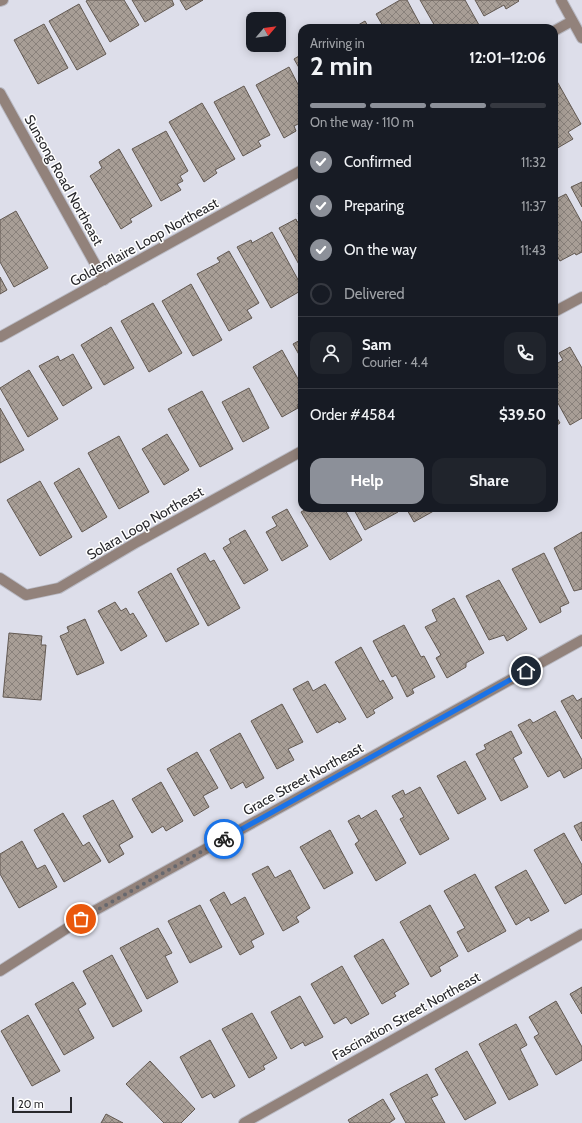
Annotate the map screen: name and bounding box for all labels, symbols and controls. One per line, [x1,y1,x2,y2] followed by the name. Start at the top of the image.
[246,12,286,52] north arrow
[246,12,286,52] map controls
[310,35,365,51] text: Arriving in
[469,49,546,67] text: 12:01–12:06
[310,50,373,82] text: 2 min
[21,111,108,249] street label: Sunsong Road Northeast
[310,114,414,130] text: On the way · 110 m
[310,151,332,173] icon: check
[344,153,412,171] text: Confirmed
[521,154,546,170] text: 11:32
[67,194,222,290] street label: Goldenflaire Loop Northeast
[310,195,332,217] icon: check
[344,197,404,215] text: Preparing
[521,198,546,214] text: 11:37
[310,239,332,261] icon: check
[344,241,417,259] text: On the way
[520,242,546,258] text: 11:43
[344,285,405,303] text: Delivered
[310,332,352,374] button: person
[504,332,546,374] button: phone
[362,336,391,354] text: Sam
[362,354,428,370] text: Courier · 4.4
[310,406,395,424] text: Order #4584
[499,406,546,424] text: $39.50
[310,458,424,504] button: Help
[432,458,546,504] button: Share
[83,482,207,564] street label: Solara Loop Northeast
[509,654,543,688] pin
[515,660,537,682] icon: home
[240,738,366,819] street label: Grace Street Northeast
[204,819,244,859] courier
[213,828,235,850] icon: bike
[64,902,98,936] pin
[70,908,92,930] icon: bag
[329,968,484,1064] street label: Fascination Street Northeast
[12,1095,72,1114] scale bar
[18,1097,44,1111] text: 20 m

